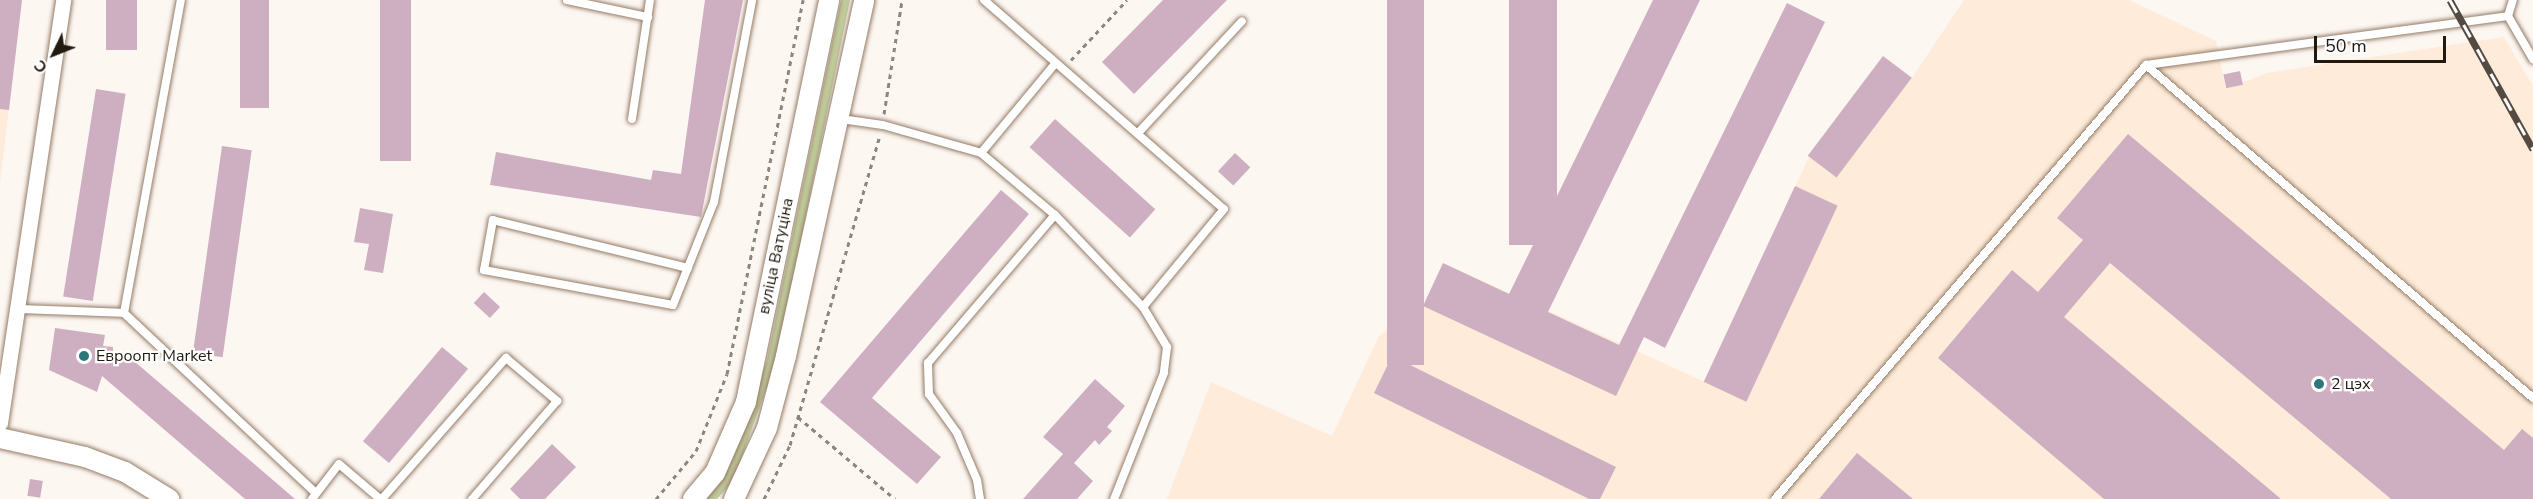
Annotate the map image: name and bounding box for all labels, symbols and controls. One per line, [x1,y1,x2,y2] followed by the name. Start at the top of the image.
[24,24,84,84] north arrow
[2317,24,2449,62] scale bar
[2325,34,2367,58] text: 50 m
[29,55,53,78] text: С
[754,196,798,316] street label: вуліца Ватуціна
[96,346,212,366] place label: Евроопт Market
[77,349,91,363] marker: Евроопт Market
[2331,374,2371,394] place label: 2 цэх
[2312,377,2326,391] marker: 2 цэх

